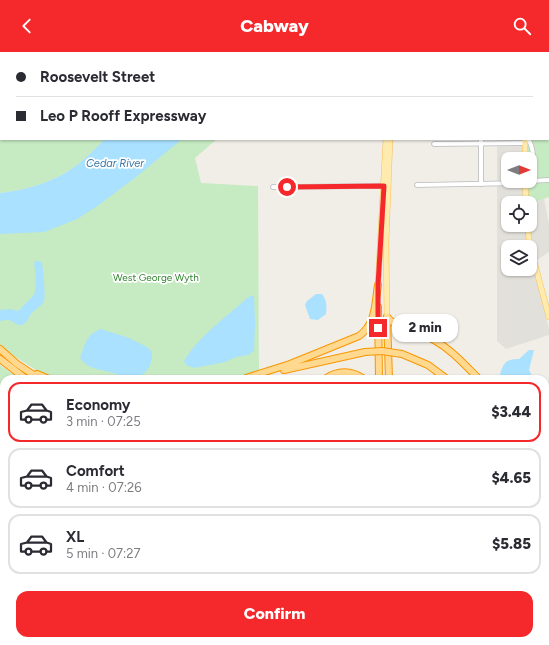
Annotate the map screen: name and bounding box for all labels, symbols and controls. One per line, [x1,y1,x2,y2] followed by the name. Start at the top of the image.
[16,15,38,37] icon: back
[240,15,309,37] text: Cabway
[511,15,533,37] icon: search
[40,68,155,86] text: Roosevelt Street
[40,107,206,125] text: Leo P Rooff Expressway
[501,152,537,188] north arrow
[501,152,537,276] map controls
[86,157,145,170] water label: Cedar River
[278,178,296,196] route start
[501,196,537,232] button: locate
[501,240,537,276] button: layers
[113,271,199,284] park label: West George Wyth
[392,314,458,342] callout: 2 min
[369,319,387,337] route end
[408,320,442,335] text: 2 min
[18,394,54,430] icon: car
[66,396,131,414] text: Economy
[491,403,531,421] text: $3.44
[66,414,141,429] text: 3 min · 07:25
[18,460,54,496] icon: car
[66,462,125,480] text: Comfort
[492,469,531,487] text: $4.65
[66,480,142,495] text: 4 min · 07:26
[18,526,54,562] icon: car
[66,528,84,546] text: XL
[492,535,531,553] text: $5.85
[66,546,141,561] text: 5 min · 07:27
[16,591,533,637] button: Confirm

